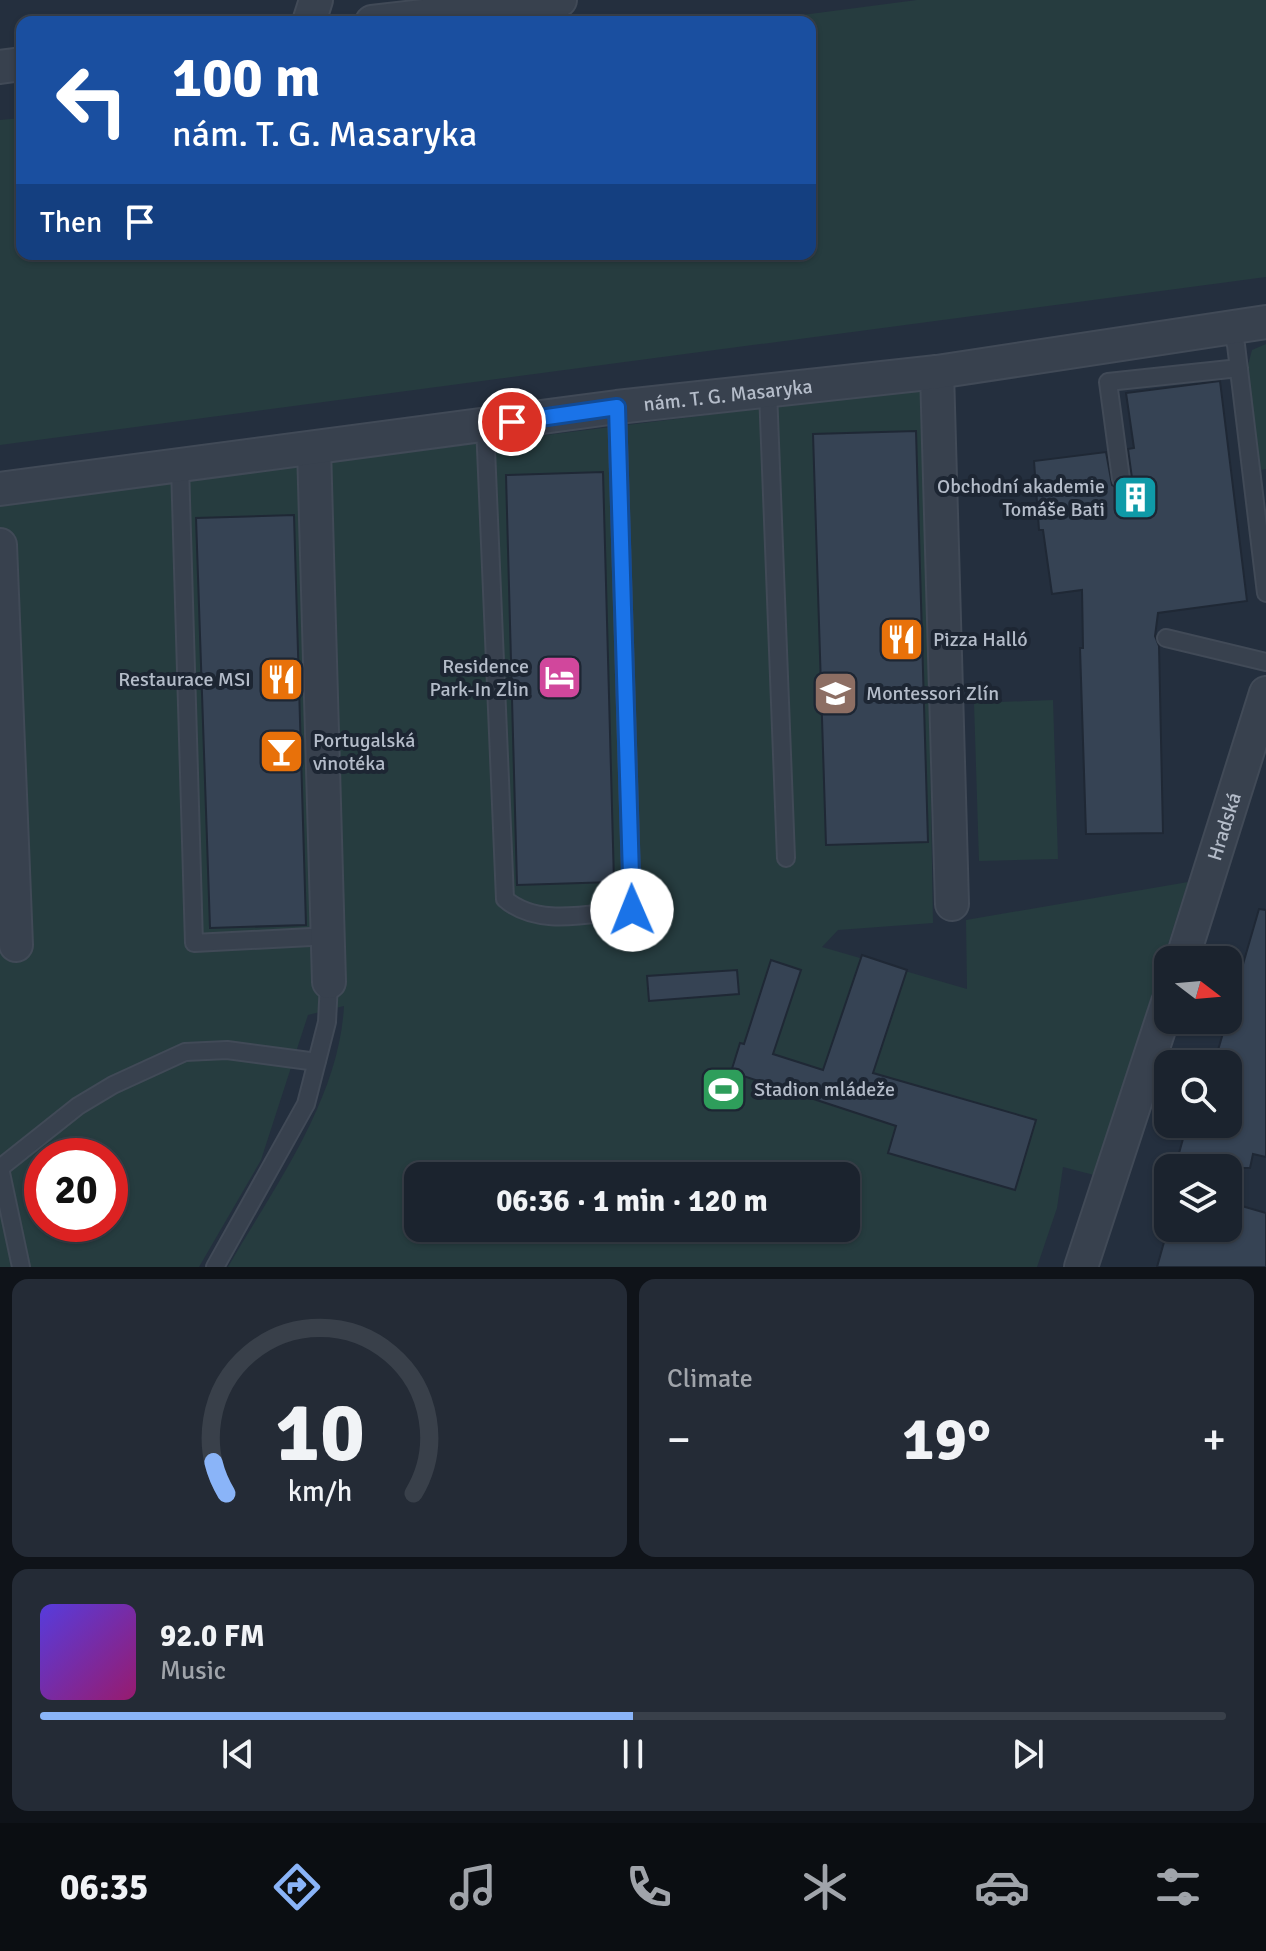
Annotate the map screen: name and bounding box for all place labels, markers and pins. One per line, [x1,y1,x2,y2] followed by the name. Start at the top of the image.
[478,388,546,456] pin
[1112,473,1160,521] building icon: Obchodní akademie Tomáše Bati
[937,474,1105,522] place label: Obchodní akademie Tomáše Bati
[878,615,926,663] restaurant icon: Pizza Halló
[933,627,1028,652] place label: Pizza Halló
[430,654,529,702] place label: Residence Park-In Zlin
[536,654,584,702] hotel icon: Residence Park-In Zlin
[258,655,306,703] restaurant icon: Restaurace MSI
[118,667,251,692] place label: Restaurace MSI
[811,669,859,717] school or university icon: Montessori Zlín
[866,681,999,706] place label: Montessori Zlín
[258,728,306,776] bar icon: Portugalská vinotéka
[313,728,415,776] place label: Portugalská vinotéka
[699,1065,747,1113] sports icon: Stadion mládeže
[754,1077,895,1102] place label: Stadion mládeže

